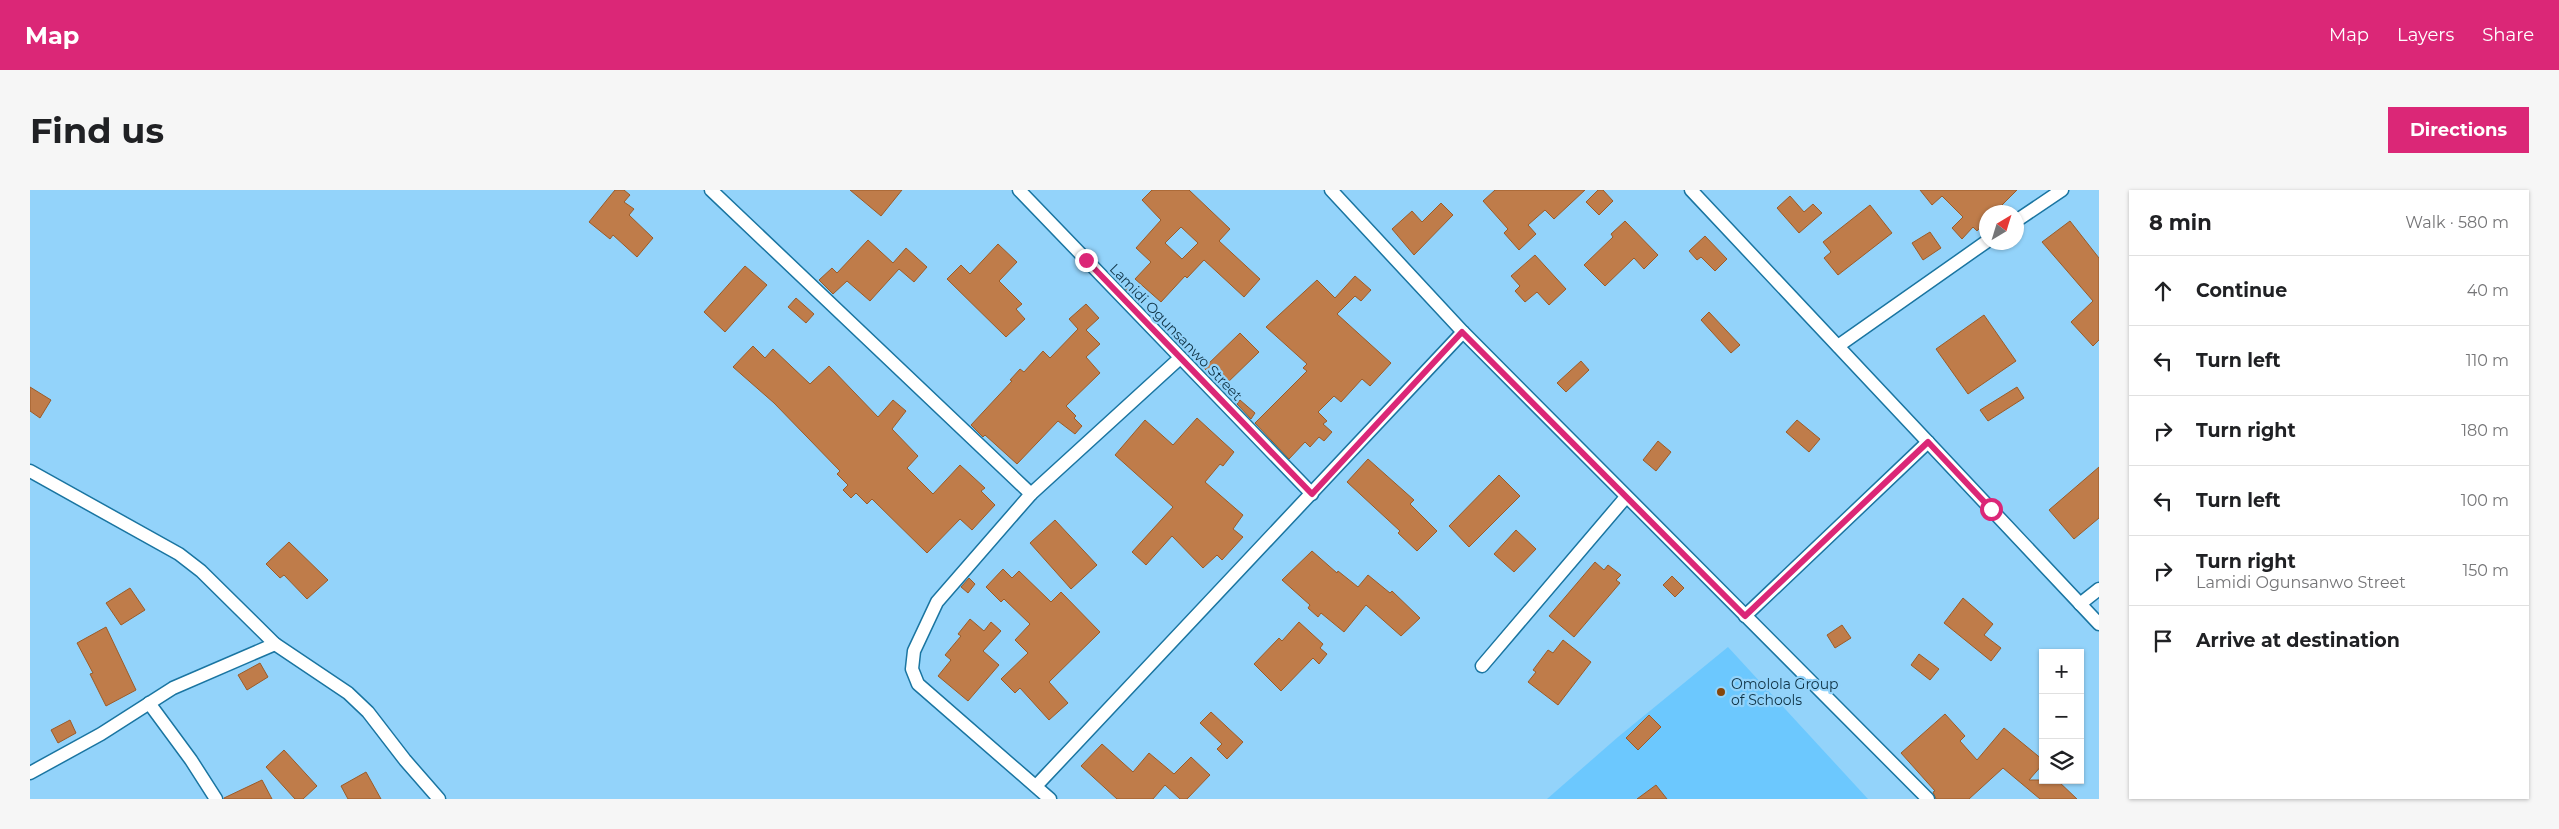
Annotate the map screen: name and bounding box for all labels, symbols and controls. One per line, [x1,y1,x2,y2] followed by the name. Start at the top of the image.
[25,21,79,50] text: Map
[2329,24,2369,46] text: Map
[2397,24,2454,46] text: Layers
[2482,24,2534,46] text: Share
[2388,107,2529,153] button: Directions
[30,109,164,152] text: Find us
[1979,205,2024,250] north arrow
[2149,210,2212,235] text: 8 min
[2405,213,2509,232] text: Walk · 580 m
[1075,249,1098,272] route end
[1106,260,1246,404] street label: Lamidi Ogunsanwo Street
[2149,277,2177,305] icon: ahead
[2196,279,2287,302] text: Continue
[2467,281,2509,300] text: 40 m
[2149,347,2177,375] icon: left
[2196,349,2281,372] text: Turn left
[2466,351,2509,370] text: 110 m
[2149,417,2177,445] icon: right
[2196,419,2296,442] text: Turn right
[2461,421,2509,440] text: 180 m
[2149,487,2177,515] icon: left
[2196,489,2281,512] text: Turn left
[2461,491,2509,510] text: 100 m
[1980,498,2003,521] route start
[2196,550,2296,573] text: Turn right
[2149,557,2177,585] icon: right
[2462,561,2509,580] text: 150 m
[2196,573,2406,592] text: Lamidi Ogunsanwo Street
[2149,627,2177,655] icon: arrive
[2196,629,2400,652] text: Arrive at destination
[2039,649,2084,784] map controls
[2039,649,2084,694] button: +
[1731,675,1839,709] place label: Omolola Group of Schools
[1715,686,1727,698] marker: Omolola Group of Schools
[2039,694,2084,739] button: −
[2039,739,2084,784] button: layers

